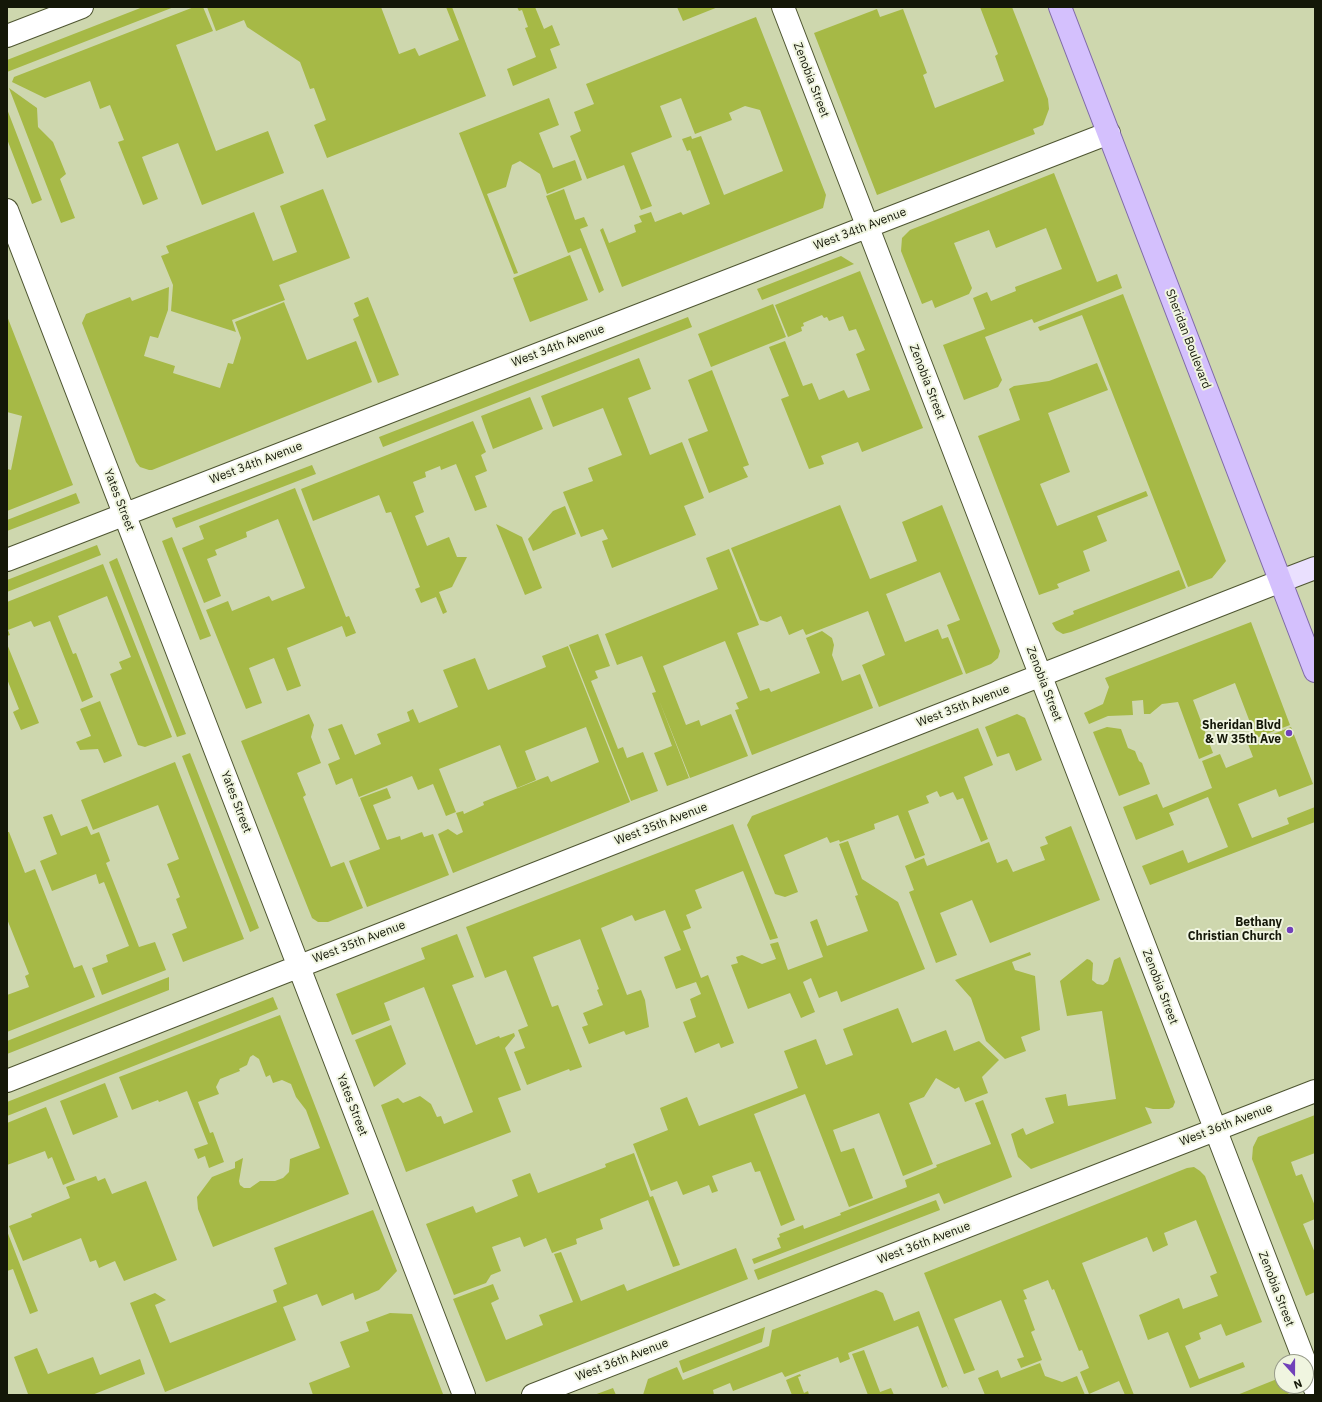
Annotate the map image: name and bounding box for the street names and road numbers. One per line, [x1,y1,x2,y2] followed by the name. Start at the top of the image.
[790,40,832,120] street label: Zenobia Street
[812,205,908,253] street label: West 34th Avenue
[1162,287,1214,391] street label: Sheridan Boulevard
[510,322,606,370] street label: West 34th Avenue
[906,342,948,422] street label: Zenobia Street
[208,439,304,487] street label: West 34th Avenue
[101,467,137,533] street label: Yates Street
[1023,644,1065,724] street label: Zenobia Street
[915,682,1011,730] street label: West 35th Avenue
[218,769,254,835] street label: Yates Street
[613,800,709,848] street label: West 35th Avenue
[311,918,407,966] street label: West 35th Avenue
[1139,947,1181,1027] street label: Zenobia Street
[334,1072,370,1138] street label: Yates Street
[1178,1101,1274,1149] street label: West 36th Avenue
[876,1219,972,1267] street label: West 36th Avenue
[1255,1249,1297,1329] street label: Zenobia Street
[574,1336,670,1384] street label: West 36th Avenue

